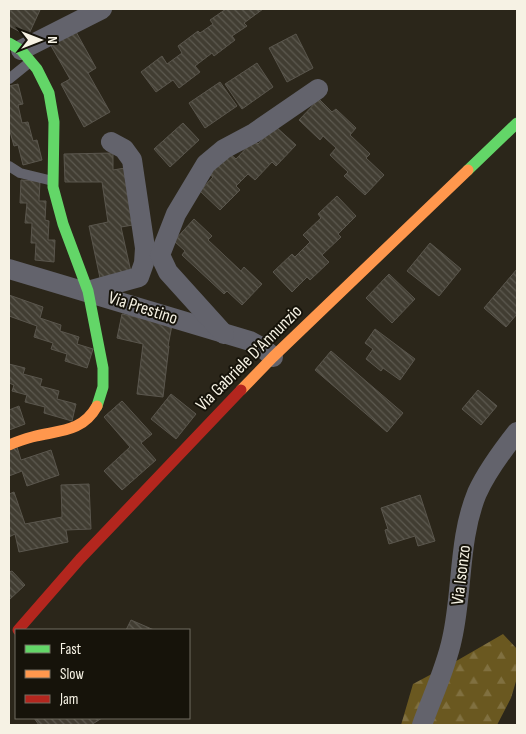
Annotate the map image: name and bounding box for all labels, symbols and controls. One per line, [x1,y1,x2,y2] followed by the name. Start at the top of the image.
[15,15,65,65] north arrow
[44,36,61,44] text: N
[106,287,180,329] street label: Via Prestino
[192,301,306,415] street label: Via Gabriele D'Annunzio
[447,544,475,606] street label: Via Isonzo
[15,629,190,719] legend
[60,640,82,659] text: Fast
[60,665,84,684] text: Slow
[59,690,78,709] text: Jam

